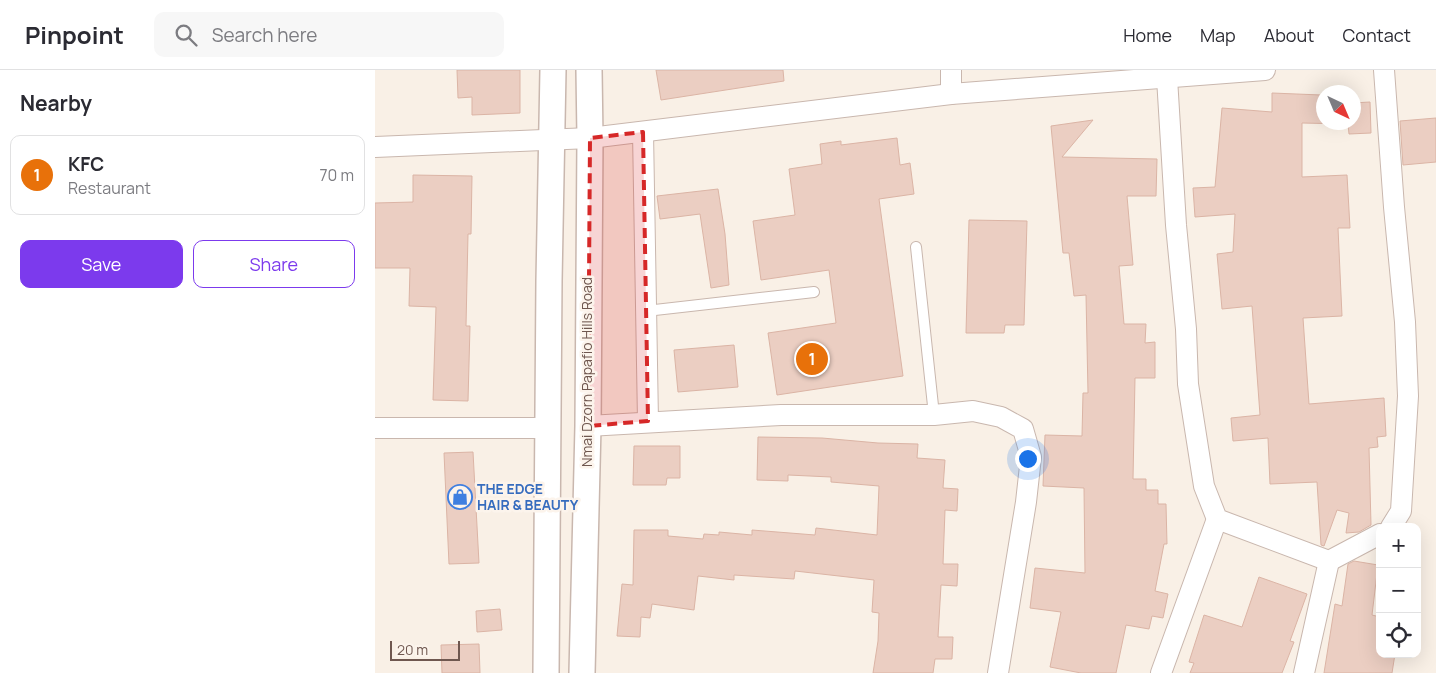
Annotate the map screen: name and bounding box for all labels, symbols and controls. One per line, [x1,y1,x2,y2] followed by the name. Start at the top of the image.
[154,12,504,57] search box
[25,18,124,51] text: Pinpoint
[172,21,200,49] icon: search
[212,22,317,48] text: Search here
[1123,23,1172,47] text: Home
[1200,23,1236,47] text: Map
[1264,23,1314,47] text: About
[1342,23,1411,47] text: Contact
[1316,85,1361,130] north arrow
[20,89,92,117] text: Nearby
[68,151,104,177] text: KFC
[33,164,41,186] text: 1
[319,164,354,186] text: 70 m
[68,177,151,199] text: Restaurant
[20,240,183,288] button: Save
[193,240,355,288] button: Share
[577,277,596,467] street label: Nmai Dzorn Papafio Hills Road
[796,340,828,378] pin: 1
[1015,446,1041,472] your location
[477,479,579,514] place label: THE EDGE HAIR & BEAUTY
[447,484,473,510] shop icon: THE EDGE HAIR & BEAUTY
[1376,523,1421,658] map controls
[1376,523,1421,568] button: +
[1376,568,1421,613] button: −
[1376,613,1421,658] button: locate
[390,638,460,661] scale bar
[397,640,428,659] text: 20 m

